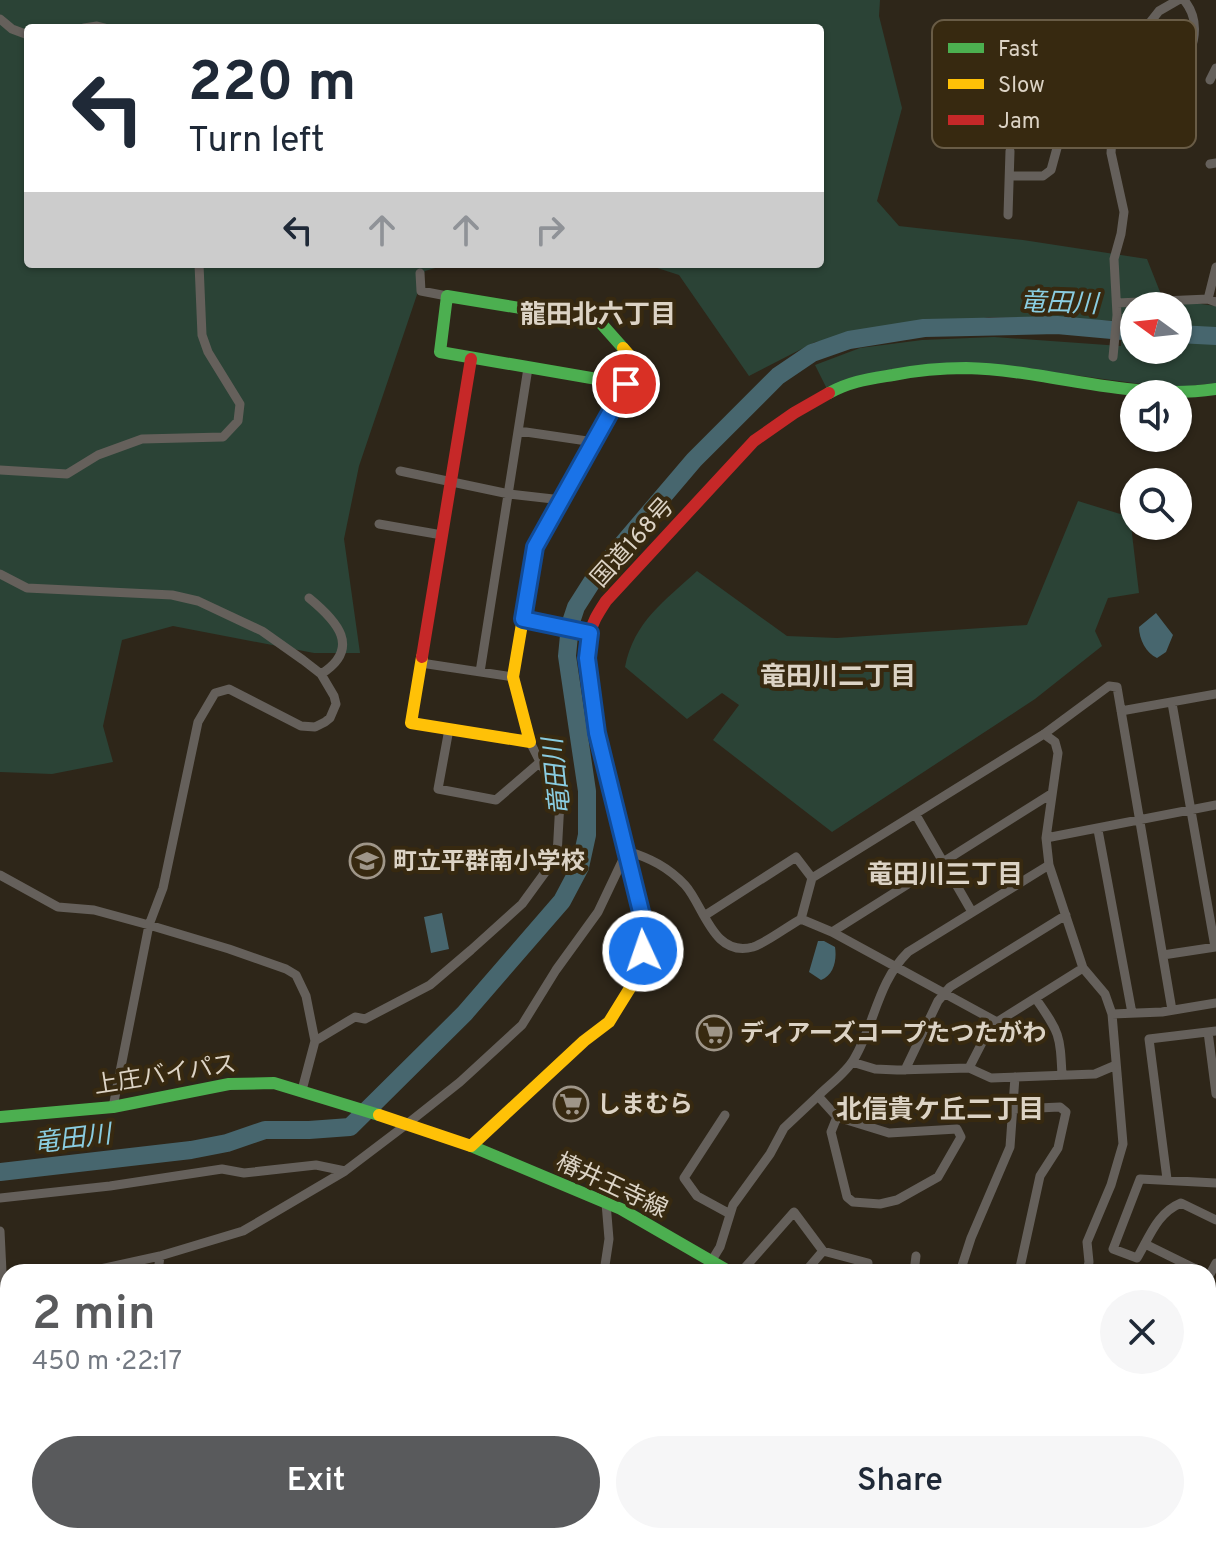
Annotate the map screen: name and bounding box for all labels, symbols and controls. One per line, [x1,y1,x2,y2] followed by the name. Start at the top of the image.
[932,20,1196,148] legend
[998,37,1039,64] text: Fast
[188,50,356,120] text: 220 m
[56,56,160,160] icon: left
[998,73,1045,100] text: Slow
[998,109,1041,136] text: Jam
[188,119,325,165] text: Turn left
[276,208,320,252] icon: left
[360,208,404,252] icon: ahead
[444,208,488,252] icon: ahead
[528,208,572,252] icon: right
[1019,287,1101,322] water label: 竜田川
[1120,292,1192,364] north arrow
[1120,292,1192,540] map controls
[520,300,676,333] district label: 龍田北六丁目
[592,350,660,418] pin
[604,362,648,406] icon: arrive
[1120,380,1192,452] button: sound
[1120,468,1192,540] button: search
[586,492,681,594] street label: 国道168号
[760,662,916,695] district label: 竜田川二丁目
[538,733,579,817] water label: 竜田川
[348,842,386,880] school or university icon: 町立平群南小学校
[393,848,585,878] place label: 町立平群南小学校
[867,860,1023,893] district label: 竜田川三丁目
[601,909,685,993] position arrow
[695,1014,733,1052] supermarket icon: ディアーズコープたつたがわ
[740,1020,1046,1050] place label: ディアーズコープたつたがわ
[92,1050,239,1102] street label: 上庄バイパス
[552,1085,590,1123] supermarket icon: しまむら
[597,1091,693,1121] place label: しまむら
[836,1095,1044,1128] district label: 北信貴ケ丘二丁目
[32,1119,116,1162] water label: 竜田川
[550,1148,672,1226] street label: 椿井王寺線
[32,1286,156,1346] text: 2 min
[1100,1290,1184,1374] button: close
[32,1346,182,1379] text: 450 m · 22:17
[32,1436,600,1528] button: Exit
[616,1436,1184,1528] button: Share

